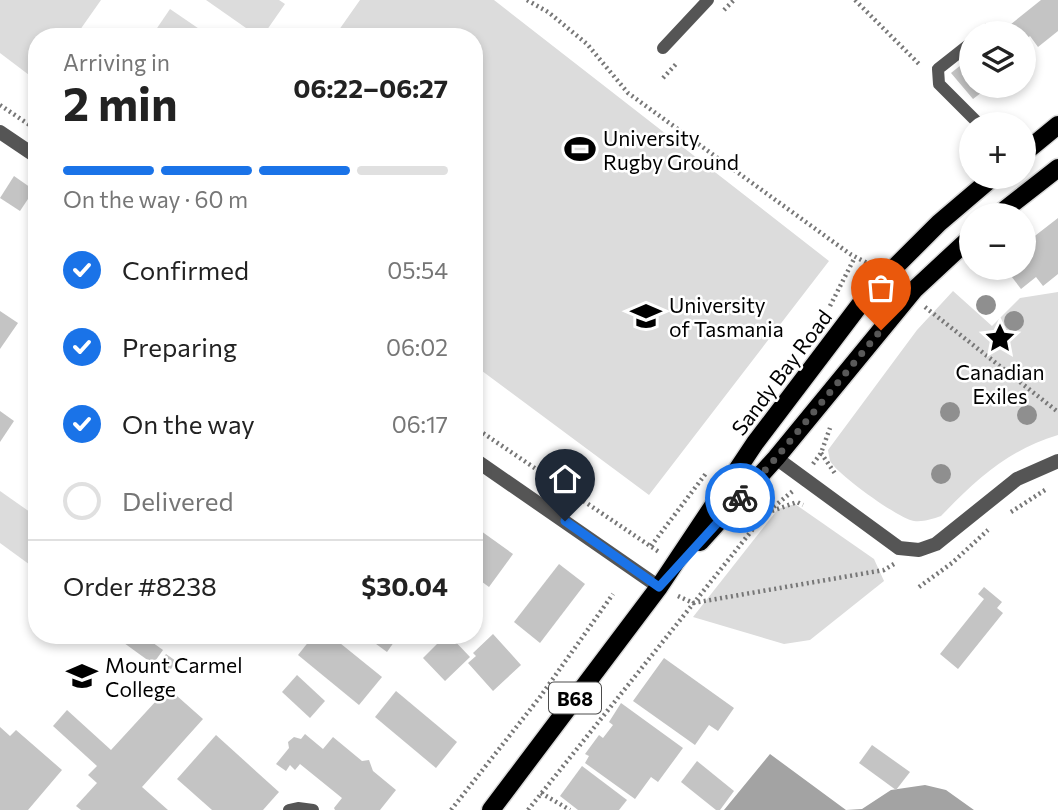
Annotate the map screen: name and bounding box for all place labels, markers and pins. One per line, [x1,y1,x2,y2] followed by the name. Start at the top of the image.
[603,125,739,174] place label: University Rugby Ground
[563,132,597,166] sports icon: University Rugby Ground
[851,258,911,330] pin
[669,292,784,341] place label: University of Tasmania
[629,299,663,333] school or university icon: University of Tasmania
[983,321,1017,355] place icon: Canadian Exiles
[956,359,1044,408] place label: Canadian Exiles
[535,449,595,521] pin
[105,652,242,701] place label: Mount Carmel College
[65,659,99,693] school or university icon: Mount Carmel College

